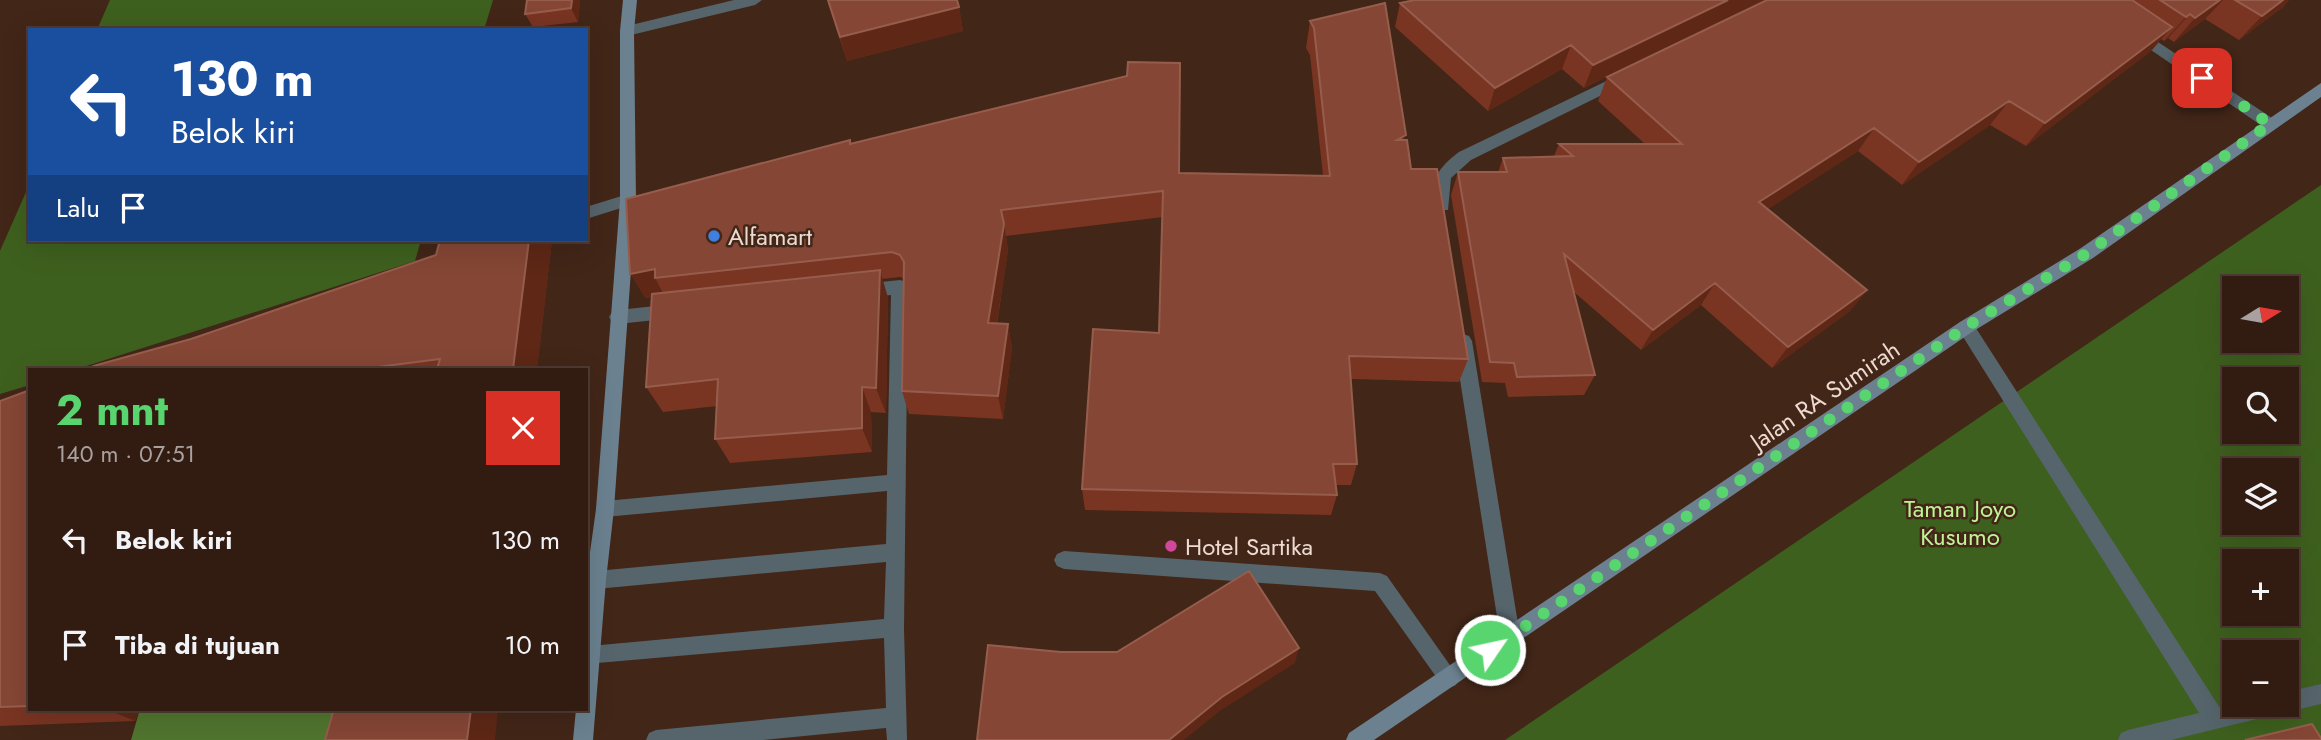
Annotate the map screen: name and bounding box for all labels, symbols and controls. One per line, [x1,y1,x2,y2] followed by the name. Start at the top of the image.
[171,44,314,114] text: 130 m
[2172,48,2232,108] pin
[56,56,147,147] icon: left
[2183,59,2221,97] icon: arrive
[171,109,296,155] text: Belok kiri
[56,189,100,227] text: Lalu
[114,189,152,227] icon: arrive
[728,219,812,254] place label: Alfamart
[706,228,722,244] marker: Alfamart
[2222,276,2300,354] north arrow
[2222,276,2299,717] map controls
[1741,332,1907,460] street label: Jalan RA Sumirah
[2222,367,2299,444] button: search
[56,380,168,441] text: 2 mnt
[486,391,560,465] button: close
[56,437,195,471] text: 140 m · 07:51
[2222,458,2299,535] button: layers
[1904,491,2016,554] park label: Taman Joyo Kusumo
[56,521,94,559] icon: left
[115,521,232,559] text: Belok kiri
[490,521,560,559] text: 130 m
[1185,529,1313,564] place label: Hotel Sartika
[1163,538,1179,554] marker: Hotel Sartika
[2222,549,2299,626] button: +
[1453,613,1527,687] position arrow
[56,626,94,664] icon: arrive
[115,626,280,664] text: Tiba di tujuan
[505,626,560,664] text: 10 m
[2222,640,2299,717] button: −

